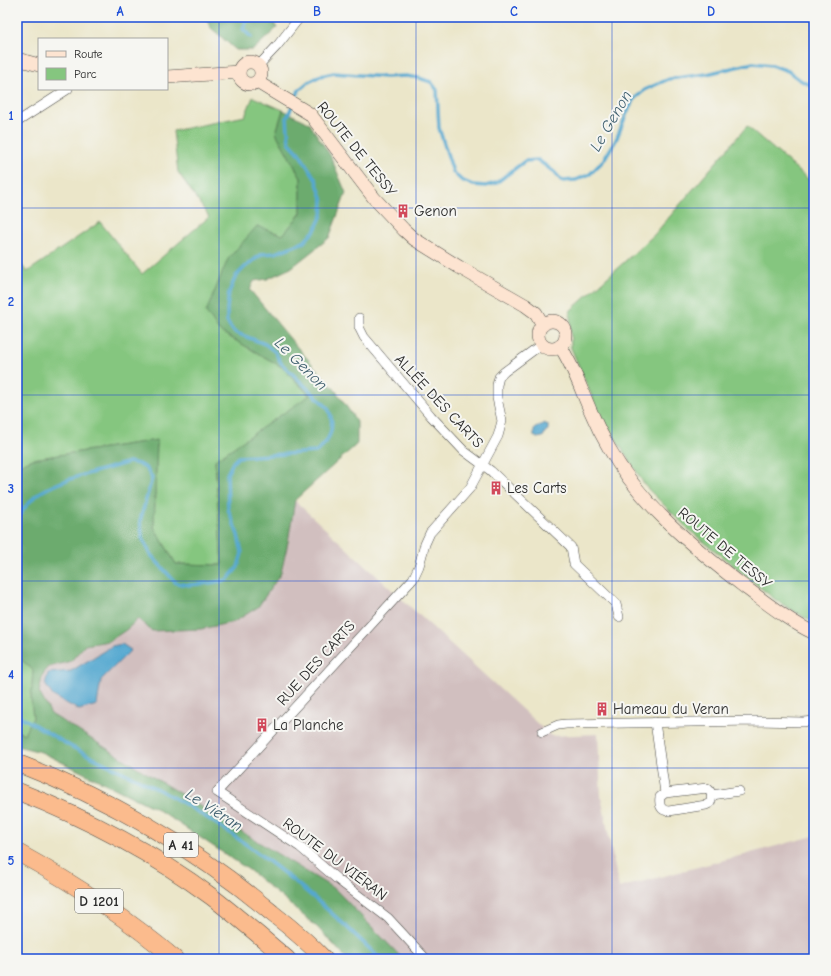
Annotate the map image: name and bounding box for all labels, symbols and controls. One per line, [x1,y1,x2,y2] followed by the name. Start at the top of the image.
[116,4,124,19] text: A
[313,4,321,19] text: B
[510,4,518,19] text: C
[707,4,715,19] text: D
[38,38,168,90] legend
[74,47,103,61] text: Route
[74,67,97,81] text: Parc
[586,87,636,155] water label: Le Genon
[313,98,401,200] street label: ROUTE DE TESSY
[8,108,14,123] text: 1
[414,202,457,220] place label: Genon
[395,203,411,219] building icon: Genon
[8,294,14,309] text: 2
[271,334,331,394] water label: Le Genon
[391,350,488,452] street label: ALLÉE DES CARTS
[507,479,566,497] place label: Les Carts
[488,480,504,496] building icon: Les Carts
[8,481,14,496] text: 3
[675,504,776,592] street label: ROUTE DE TESSY
[273,617,359,709] street label: RUE DES CARTS
[8,667,14,682] text: 4
[613,700,729,718] place label: Hameau du Veran
[594,701,610,717] building icon: Hameau du Veran
[273,716,344,734] place label: La Planche
[254,717,270,733] building icon: La Planche
[182,785,246,835] water label: Le Viéran
[279,813,391,904] street label: ROUTE DU VIÉRAN
[164,833,198,857] road number: A 41
[8,853,15,868] text: 5
[75,889,123,913] road number: D 1201

